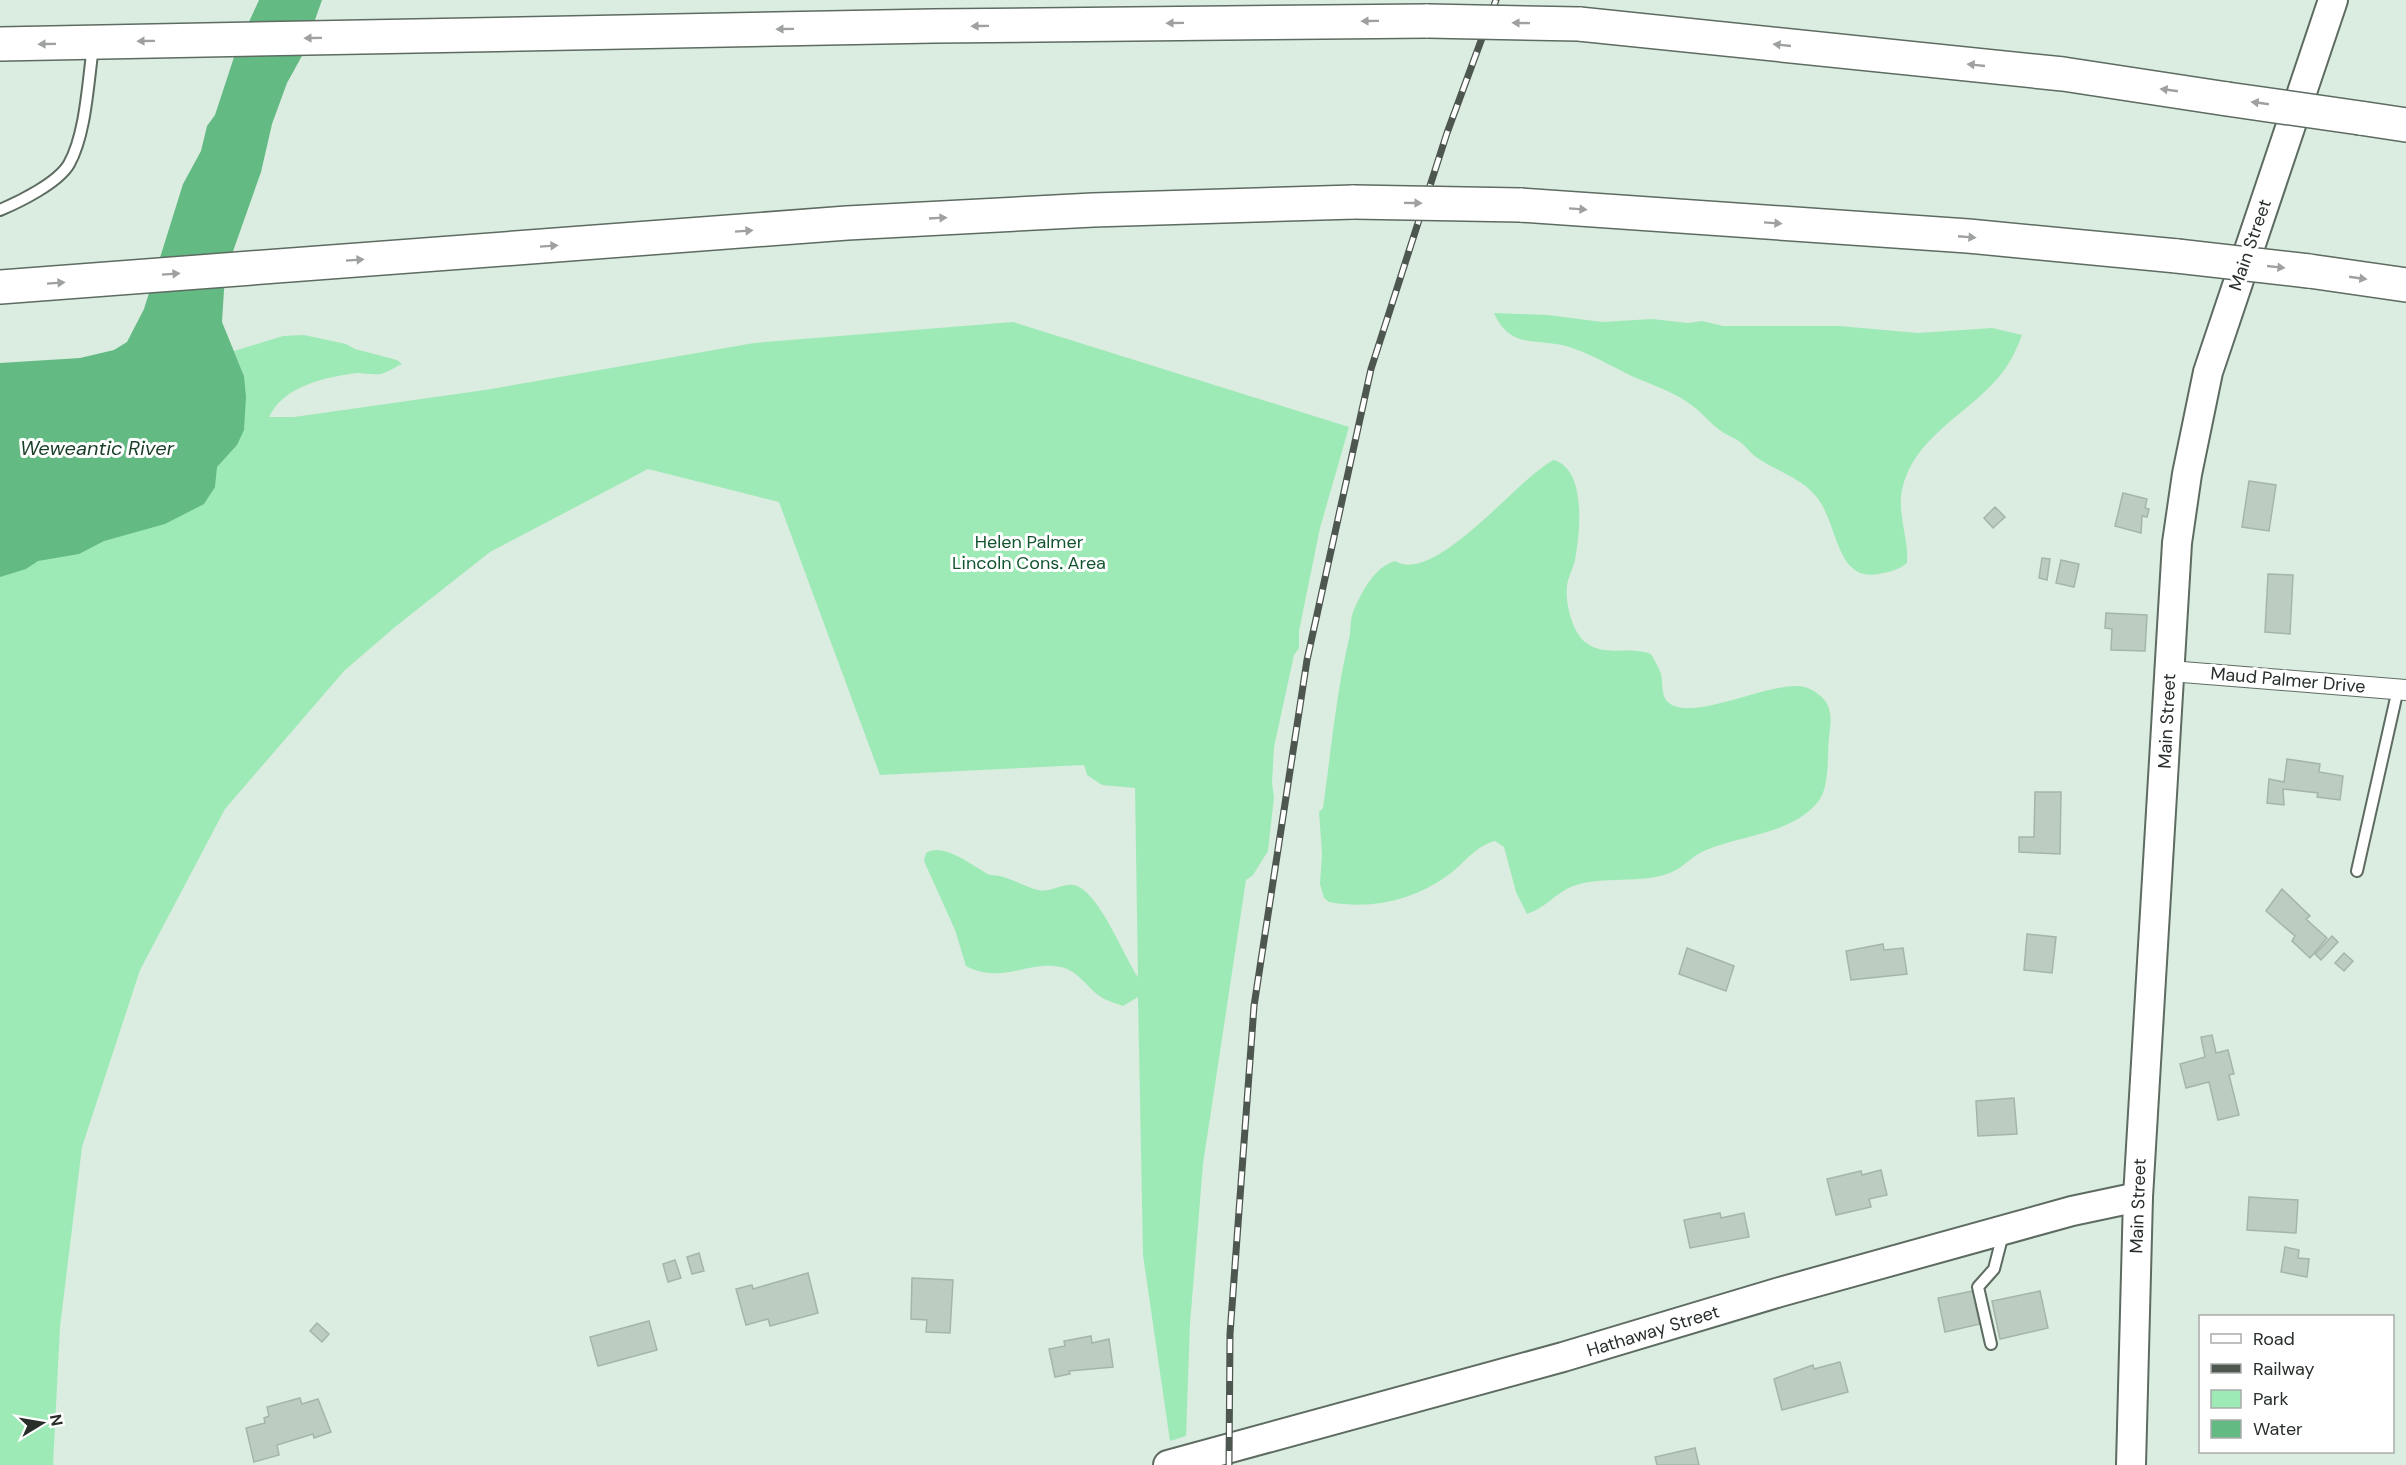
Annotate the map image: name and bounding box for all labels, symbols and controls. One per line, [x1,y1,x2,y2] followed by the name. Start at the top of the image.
[1360,16,1379,26] one-way arrow
[1511,18,1530,28] one-way arrow
[1165,19,1184,28] one-way arrow
[970,21,989,30] one-way arrow
[775,24,794,33] one-way arrow
[303,33,322,42] one-way arrow
[136,37,155,46] one-way arrow
[37,39,56,48] one-way arrow
[1772,40,1791,50] one-way arrow
[1966,60,1985,70] one-way arrow
[2160,85,2179,94] one-way arrow
[2251,99,2270,108] one-way arrow
[2223,196,2277,294] street label: Main Street
[1403,198,1422,208] one-way arrow
[1569,204,1588,214] one-way arrow
[929,214,948,223] one-way arrow
[1763,218,1782,227] one-way arrow
[734,226,753,236] one-way arrow
[1958,232,1977,241] one-way arrow
[540,241,559,250] one-way arrow
[345,256,364,265] one-way arrow
[2267,263,2286,272] one-way arrow
[161,269,180,279] one-way arrow
[2348,274,2367,283] one-way arrow
[47,278,66,288] one-way arrow
[20,435,175,461] water label: Weweantic River
[952,530,1106,575] park label: Helen Palmer Lincoln Cons. Area
[2210,661,2366,699] street label: Maud Palmer Drive
[2153,673,2181,769] street label: Main Street
[2124,1158,2152,1254] street label: Main Street
[1584,1299,1722,1363] street label: Hathaway Street
[2199,1315,2394,1453] legend
[2253,1327,2295,1351] text: Road
[2253,1357,2315,1381] text: Railway
[2253,1387,2289,1411] text: Park
[12,1393,72,1453] north arrow
[45,1413,68,1428] text: N
[2253,1417,2303,1441] text: Water

